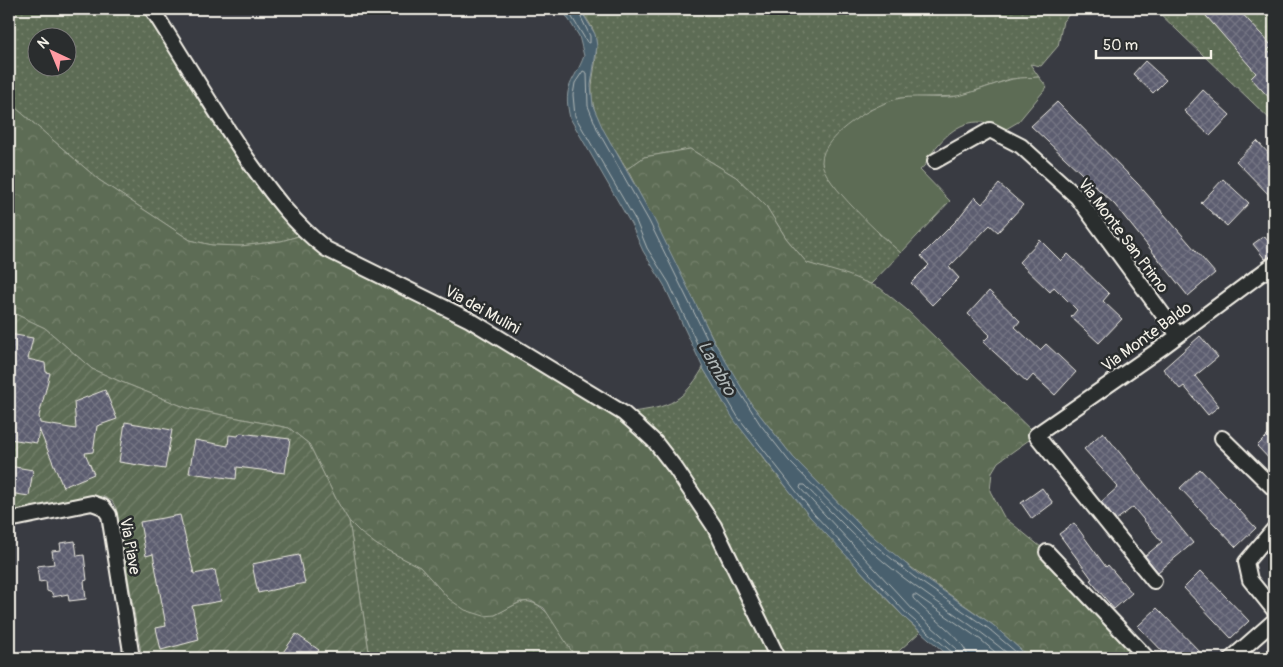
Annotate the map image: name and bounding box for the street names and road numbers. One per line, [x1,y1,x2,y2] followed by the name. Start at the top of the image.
[1074,174,1173,297] street label: Via Monte San Primo
[441,281,524,339] street label: Via dei Mulini
[1098,297,1196,376] street label: Via Monte Baldo
[115,516,145,576] street label: Via Piave

